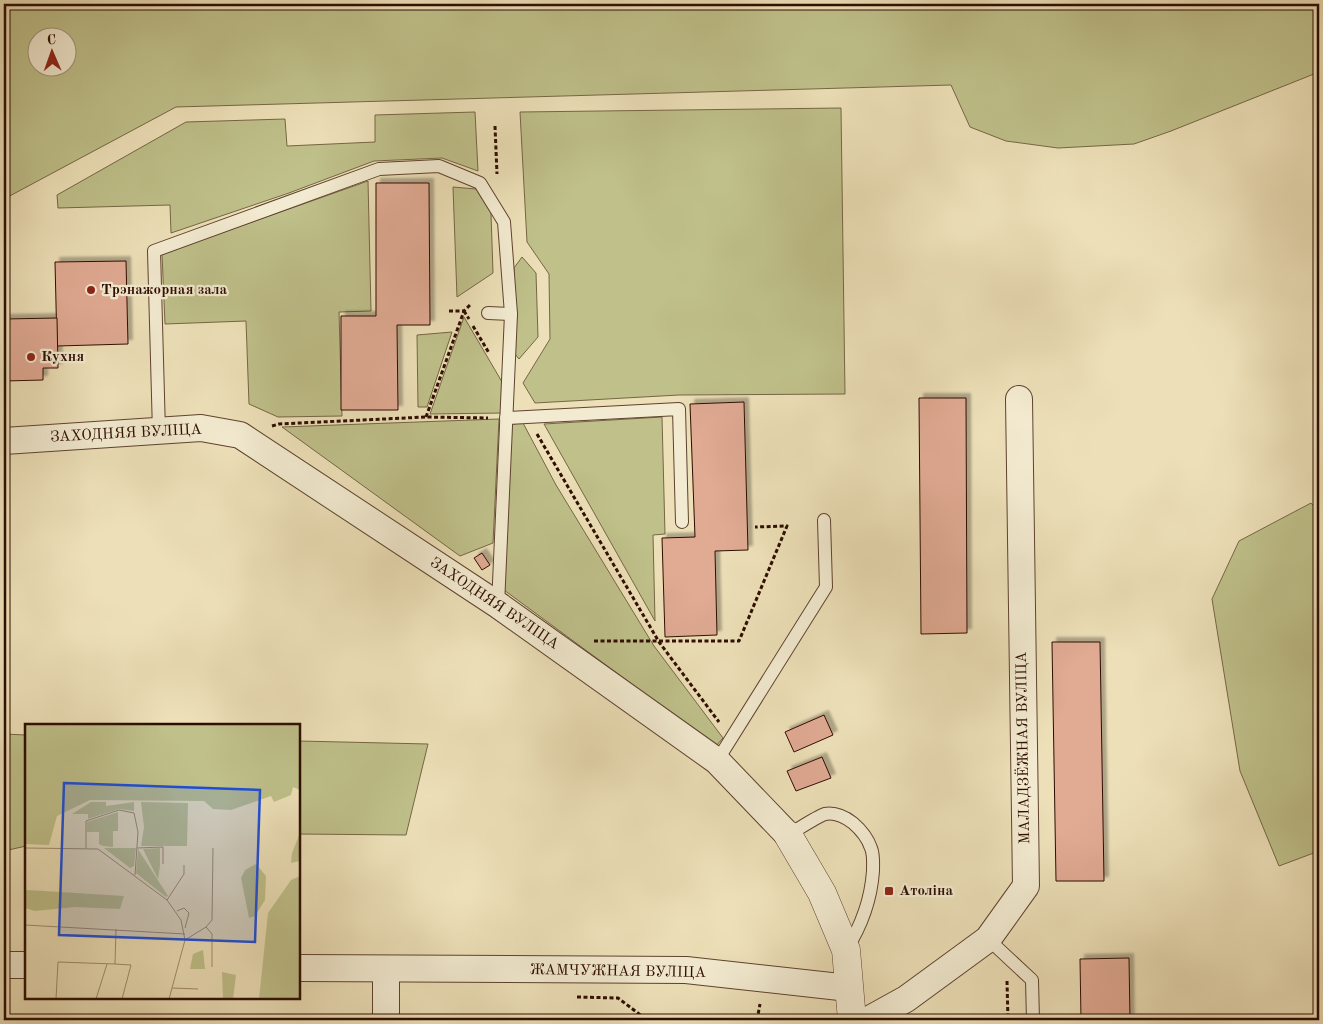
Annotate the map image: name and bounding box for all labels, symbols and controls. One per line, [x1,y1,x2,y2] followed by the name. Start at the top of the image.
[28,28,78,78] north arrow
[47,33,56,47] text: С
[101,283,228,298] place label: Трэнажорная зала
[85,284,97,296] marker: Трэнажорная зала
[41,350,84,365] place label: Кухня
[25,351,37,363] marker: Кухня
[50,423,203,445] street label: ЗАХОДНЯЯ ВУЛІЦА
[427,555,562,653] street label: ЗАХОДНЯЯ ВУЛІЦА
[1012,651,1033,845] street label: МАЛАДЗЁЖНАЯ ВУЛІЦА
[25,724,300,999] inset map
[899,884,953,899] place label: Атоліна
[883,885,895,897] marker: Атоліна
[530,963,707,981] street label: ЖАМЧУЖНАЯ ВУЛІЦА

